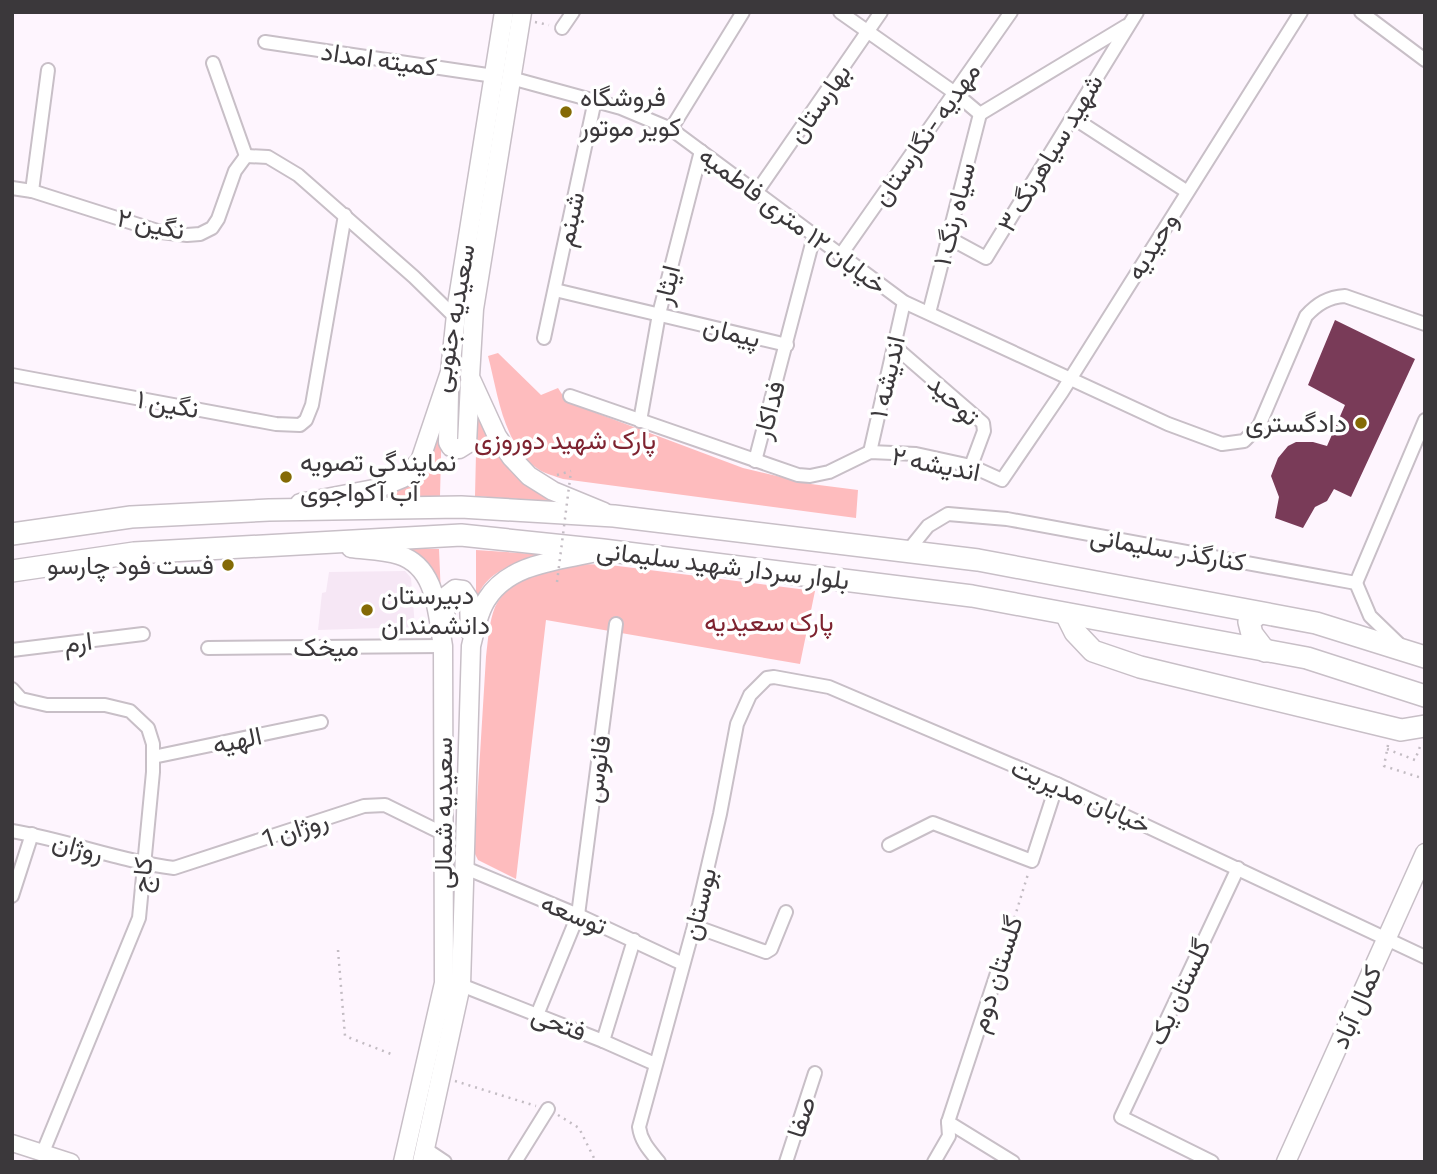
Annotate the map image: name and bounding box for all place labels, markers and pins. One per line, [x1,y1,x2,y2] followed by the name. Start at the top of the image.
[579,80,681,143] place label: فروشگاه کویر موتور
[558,104,574,120] marker: فروشگاه کویر موتور
[1245,406,1347,439] place label: دادگستری
[1353,415,1369,431] marker: دادگستری
[300,445,456,508] place label: نمایندگی تصویه آب آکواجوی
[278,469,294,485] marker: نمایندگی تصویه آب آکواجوی
[47,548,214,583] place label: فست فود چارسو
[220,557,236,573] marker: فست فود چارسو
[381,578,490,640] place label: دبیرستان دانشمندان
[359,602,375,618] marker: دبیرستان دانشمندان

